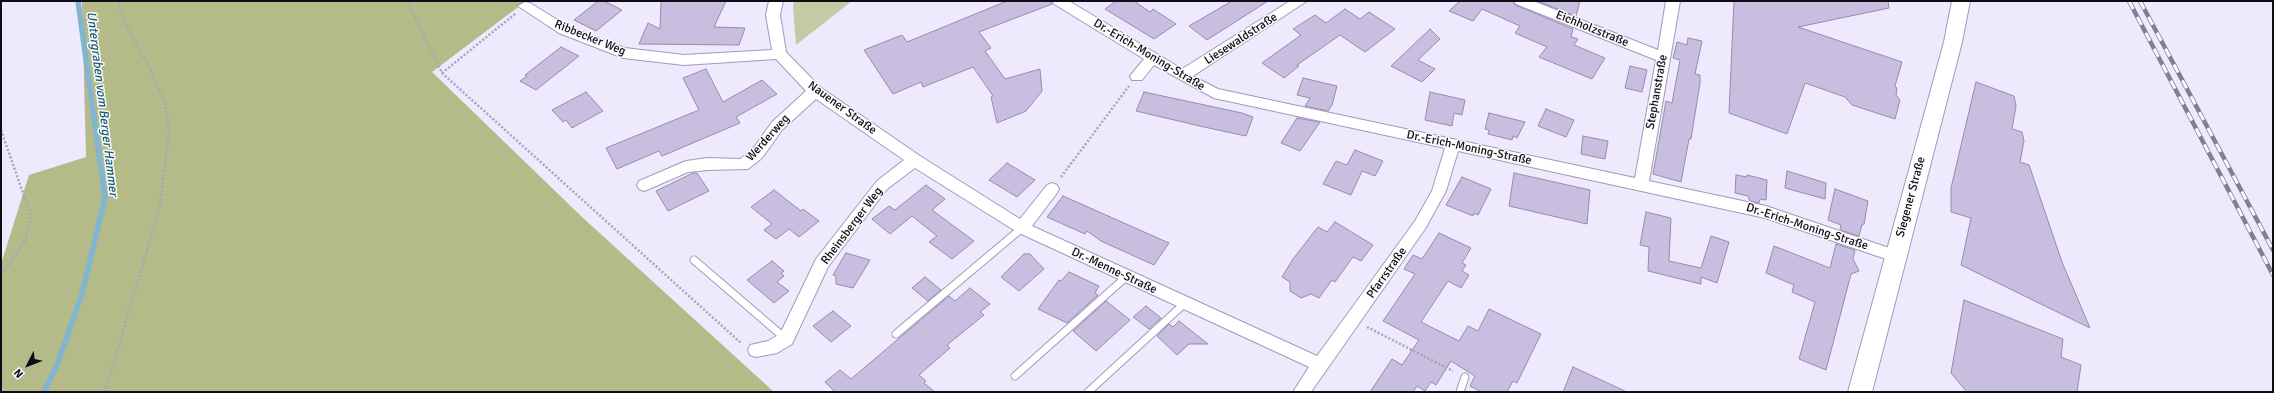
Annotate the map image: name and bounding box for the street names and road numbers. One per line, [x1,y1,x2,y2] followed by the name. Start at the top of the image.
[1553,8,1631,50] street label: Eichholzstraße
[1202,10,1280,68] street label: Liesewaldstraße
[1091,16,1207,94] street label: Dr.-Erich-Moning-Straße
[552,17,628,59] street label: Ribbecker Weg
[1643,53,1671,131] street label: Stephanstraße
[805,78,879,138] street label: Nauener Straße
[743,112,793,164] street label: Werderweg
[1405,128,1533,168] street label: Dr.-Erich-Moning-Straße
[1893,155,1929,239] street label: Siegener Straße
[818,185,886,267] street label: Rheinsberger Weg
[1744,200,1870,254] street label: Dr.-Erich-Moning-Straße
[1069,245,1159,297] street label: Dr.-Menne-Straße
[1364,245,1410,301] street label: Pfarrstraße

